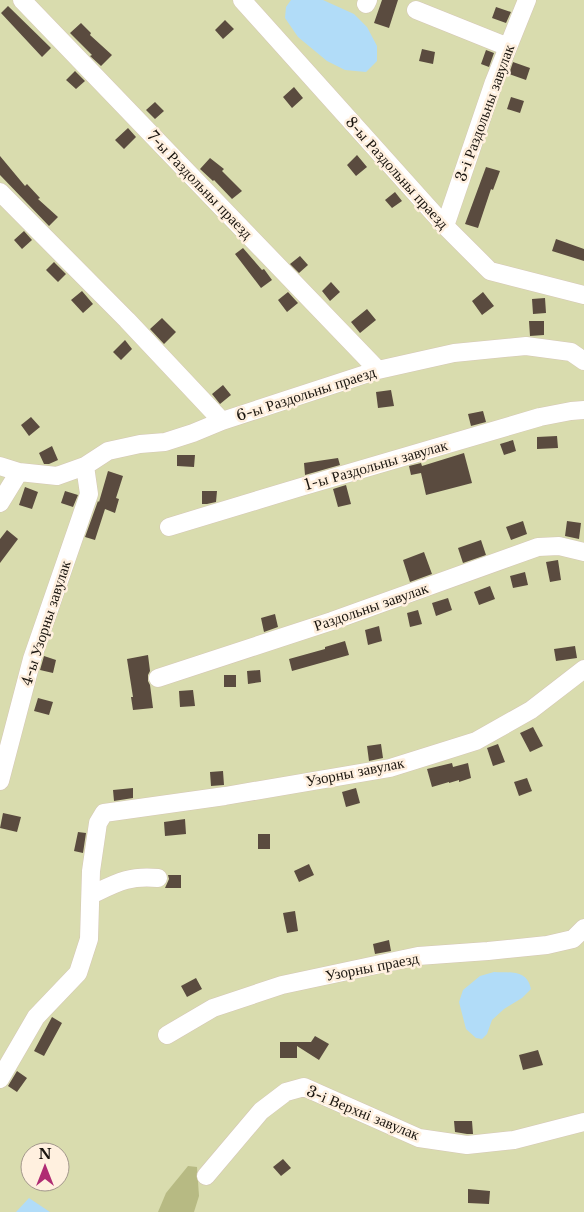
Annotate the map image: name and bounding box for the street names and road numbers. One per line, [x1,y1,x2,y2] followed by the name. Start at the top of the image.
[451,41,518,184] street label: 3-і Раздольны завулак
[342,112,453,233] street label: 8-ы Раздольны праезд
[144,127,257,243] street label: 7-ы Раздольны праезд
[234,362,378,425] street label: 6-ы Раздольны праезд
[302,435,450,494] street label: 1-ы Раздольны завулак
[16,557,75,688] street label: 4-ы Узорны завулак
[311,578,431,635] street label: Раздольны завулак
[304,753,406,790] street label: Узорны завулак
[324,948,421,985] street label: Узорны праезд
[304,1081,423,1144] street label: 3-і Верхні завулак

